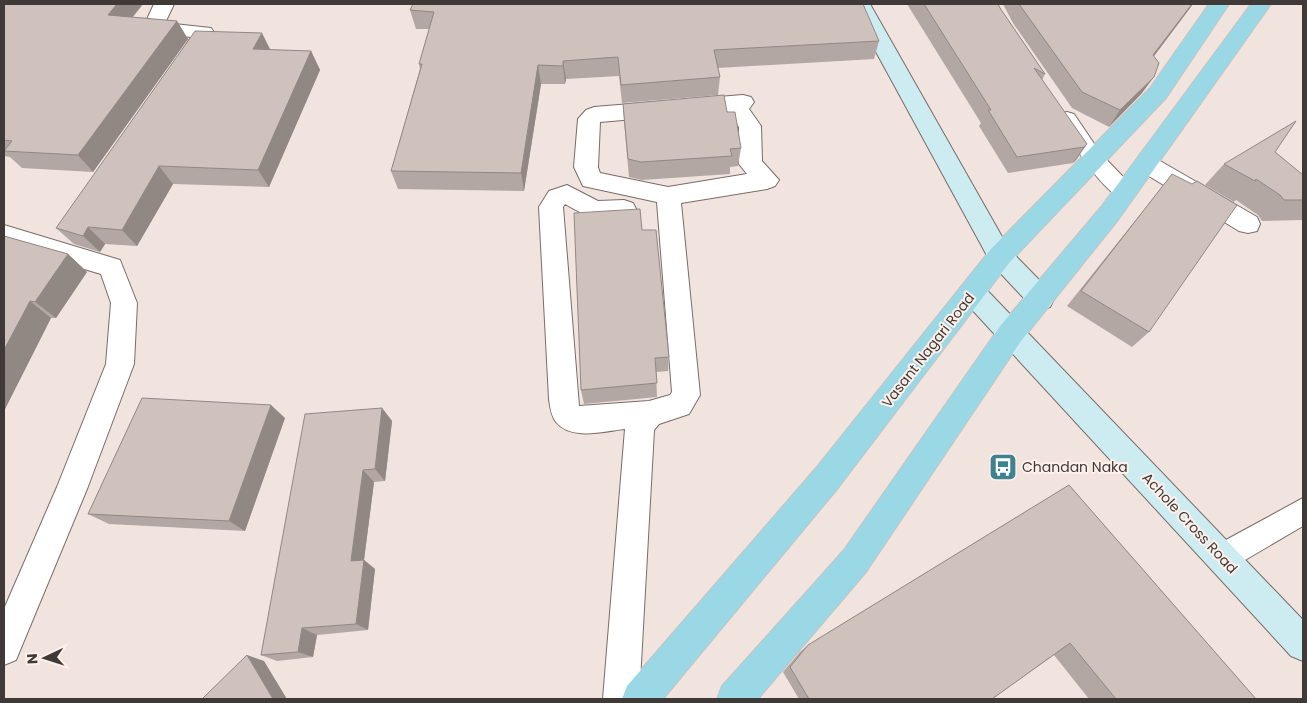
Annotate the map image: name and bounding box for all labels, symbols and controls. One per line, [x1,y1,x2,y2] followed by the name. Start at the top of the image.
[877,288,979,412] street label: Vasant Nagari Road
[988,452,1018,482] bus stop icon: Chandan Naka
[1022,457,1128,477] place label: Chandan Naka
[1138,468,1242,578] street label: Achole Cross Road
[20,633,70,683] north arrow
[22,653,42,665] text: N

